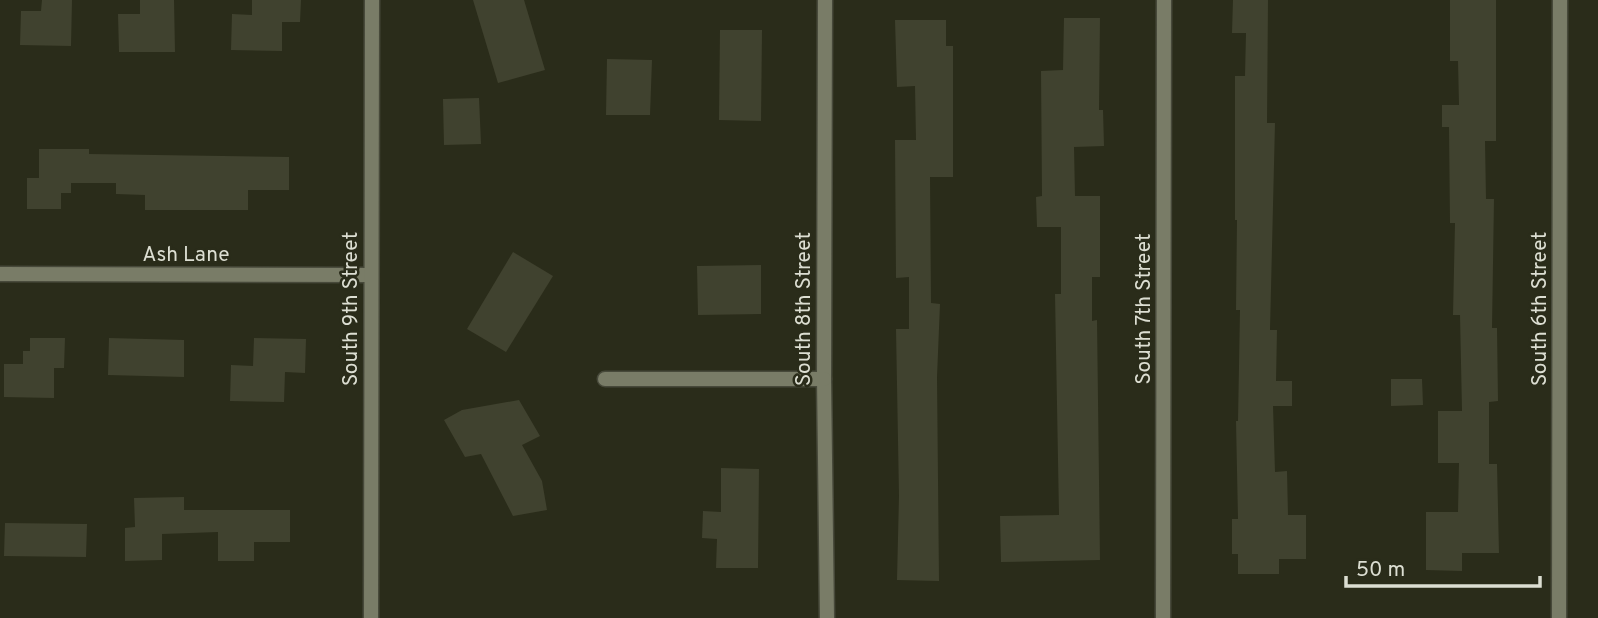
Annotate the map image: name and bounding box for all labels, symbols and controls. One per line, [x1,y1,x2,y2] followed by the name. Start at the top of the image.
[338,232,365,386] street label: South 9th Street
[791,232,818,386] street label: South 8th Street
[1527,232,1554,386] street label: South 6th Street
[1131,233,1158,385] street label: South 7th Street
[142,242,230,269] street label: Ash Lane
[1346,544,1540,588] scale bar
[1356,557,1405,584] text: 50 m

